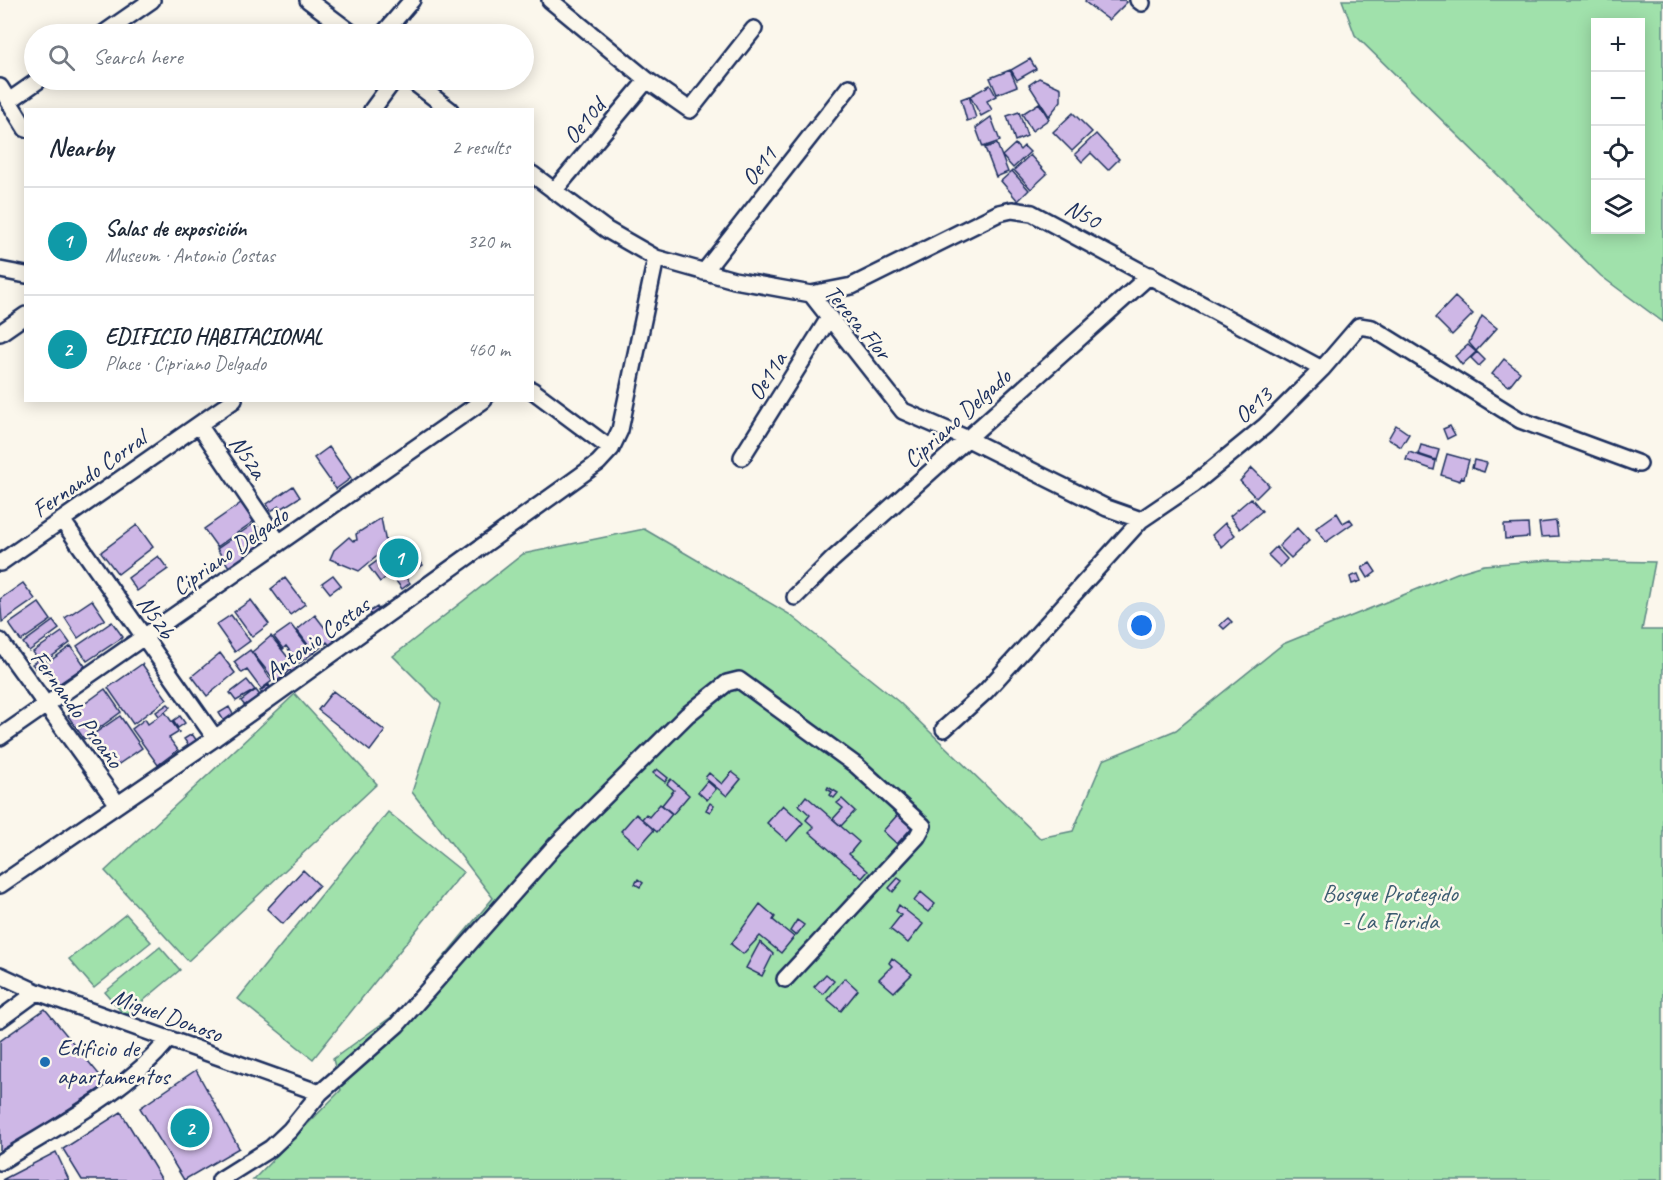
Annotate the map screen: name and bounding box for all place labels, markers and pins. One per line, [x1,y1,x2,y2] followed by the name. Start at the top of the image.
[380,536,418,580] pin: 1
[57,1033,172,1091] place label: Edificio de apartamentos
[38,1055,52,1069] marker: Edificio de apartamentos
[170,1106,210,1150] pin: 2

